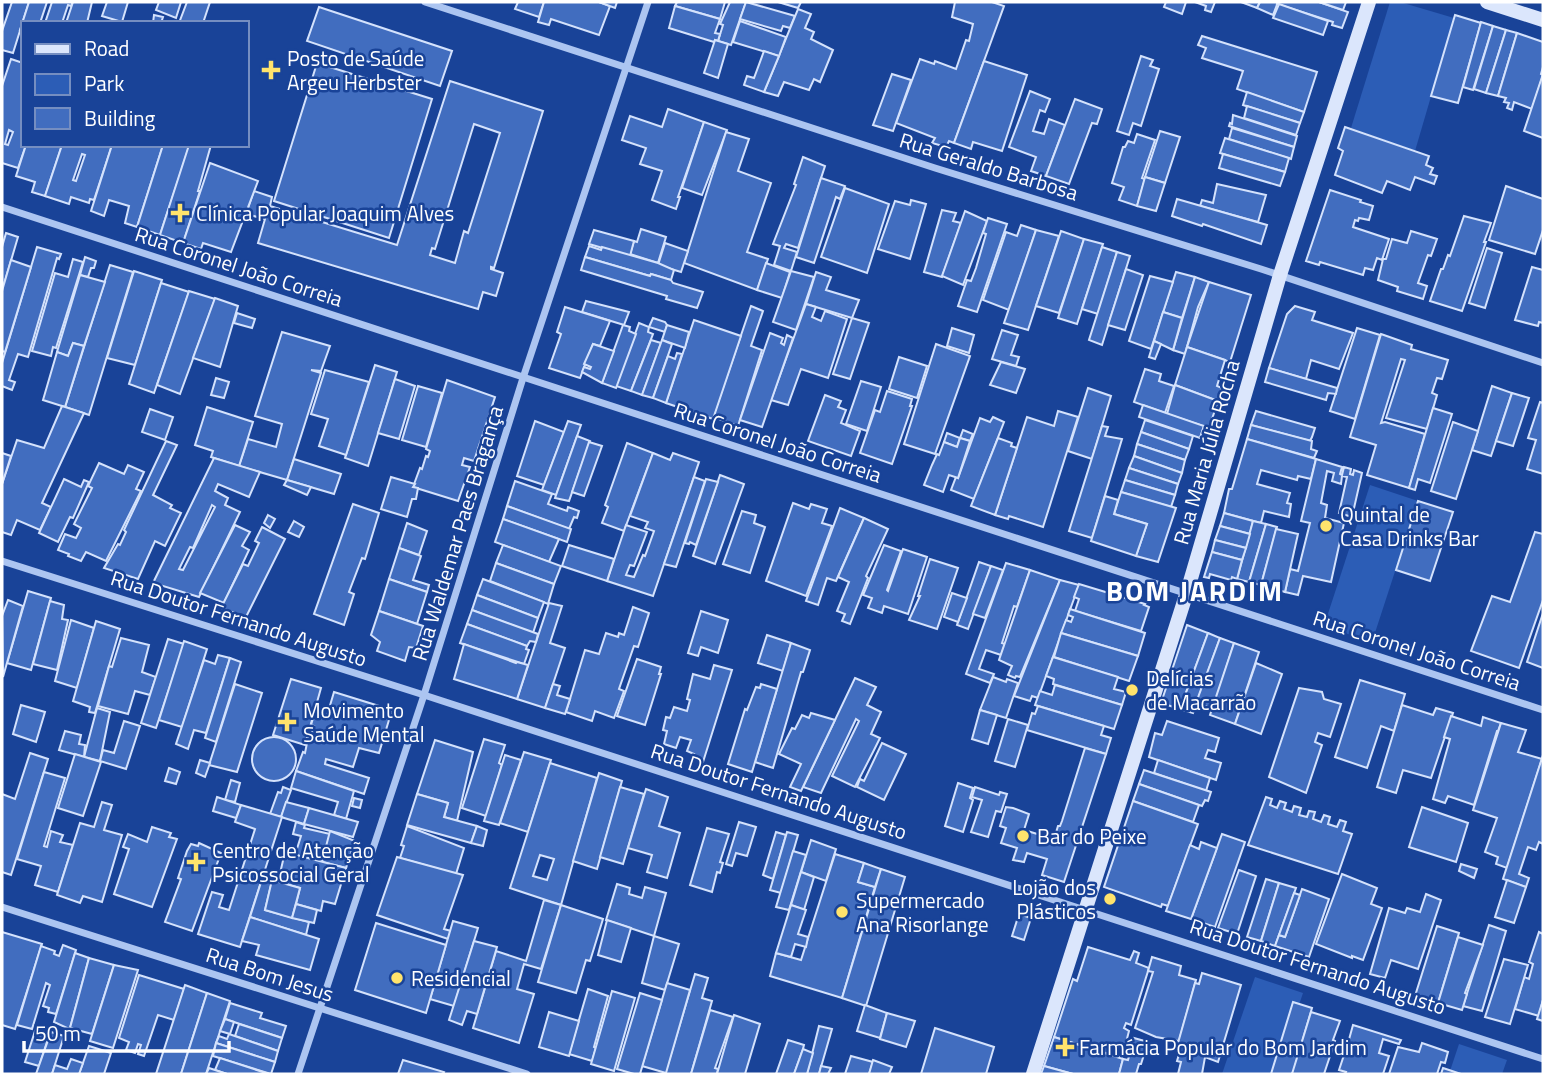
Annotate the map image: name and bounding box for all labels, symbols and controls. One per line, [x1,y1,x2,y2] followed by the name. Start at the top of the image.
[21,21,248,147] legend
[84,32,129,64] text: Road
[287,42,424,98] place label: Posto de Saúde Argeu Herbster
[261,60,281,80] marker: Posto de Saúde Argeu Herbster
[84,67,124,99] text: Park
[84,102,156,134] text: Building
[896,124,1083,209] street label: Rua Geraldo Barbosa
[196,197,454,229] place label: Clínica Popular Joaquim Alves
[170,203,190,223] marker: Clínica Popular Joaquim Alves
[131,217,347,315] street label: Rua Coronel João Correia
[1164,355,1248,548] street label: Rua Maria Júlia Rocha
[670,393,886,491] street label: Rua Coronel João Correia
[403,401,511,665] street label: Rua Waldemar Paes Bragança
[1340,498,1479,554] place label: Quintal de Casa Drinks Bar
[1318,518,1334,534] marker: Quintal de Casa Drinks Bar
[107,561,371,675] street label: Rua Doutor Fernando Augusto
[1106,569,1284,612] district label: BOM JARDIM
[1309,601,1525,699] street label: Rua Coronel João Correia
[1146,662,1256,718] place label: Delícias de Macarrão
[1124,682,1140,698] marker: Delícias de Macarrão
[303,694,425,750] place label: Movimento Saúde Mental
[277,712,297,732] marker: Movimento Saúde Mental
[647,734,911,848] street label: Rua Doutor Fernando Augusto
[1037,820,1147,852] place label: Bar do Peixe
[1015,828,1031,844] marker: Bar do Peixe
[212,834,374,890] place label: Centro de Atenção Psicossocial Geral
[186,852,206,872] marker: Centro de Atenção Psicossocial Geral
[1012,871,1096,927] place label: Lojão dos Plásticos
[856,884,989,940] place label: Supermercado Ana Risorlange
[1102,891,1118,907] marker: Lojão dos Plásticos
[834,904,850,920] marker: Supermercado Ana Risorlange
[1186,909,1450,1023] street label: Rua Doutor Fernando Augusto
[202,938,338,1010] street label: Rua Bom Jesus
[411,962,511,994] place label: Residencial
[389,970,405,986] marker: Residencial
[24,1010,229,1054] scale bar
[35,1017,81,1049] text: 50 m
[1079,1031,1367,1063] place label: Farmácia Popular do Bom Jardim
[1057,1039,1073,1055] marker: Farmácia Popular do Bom Jardim

